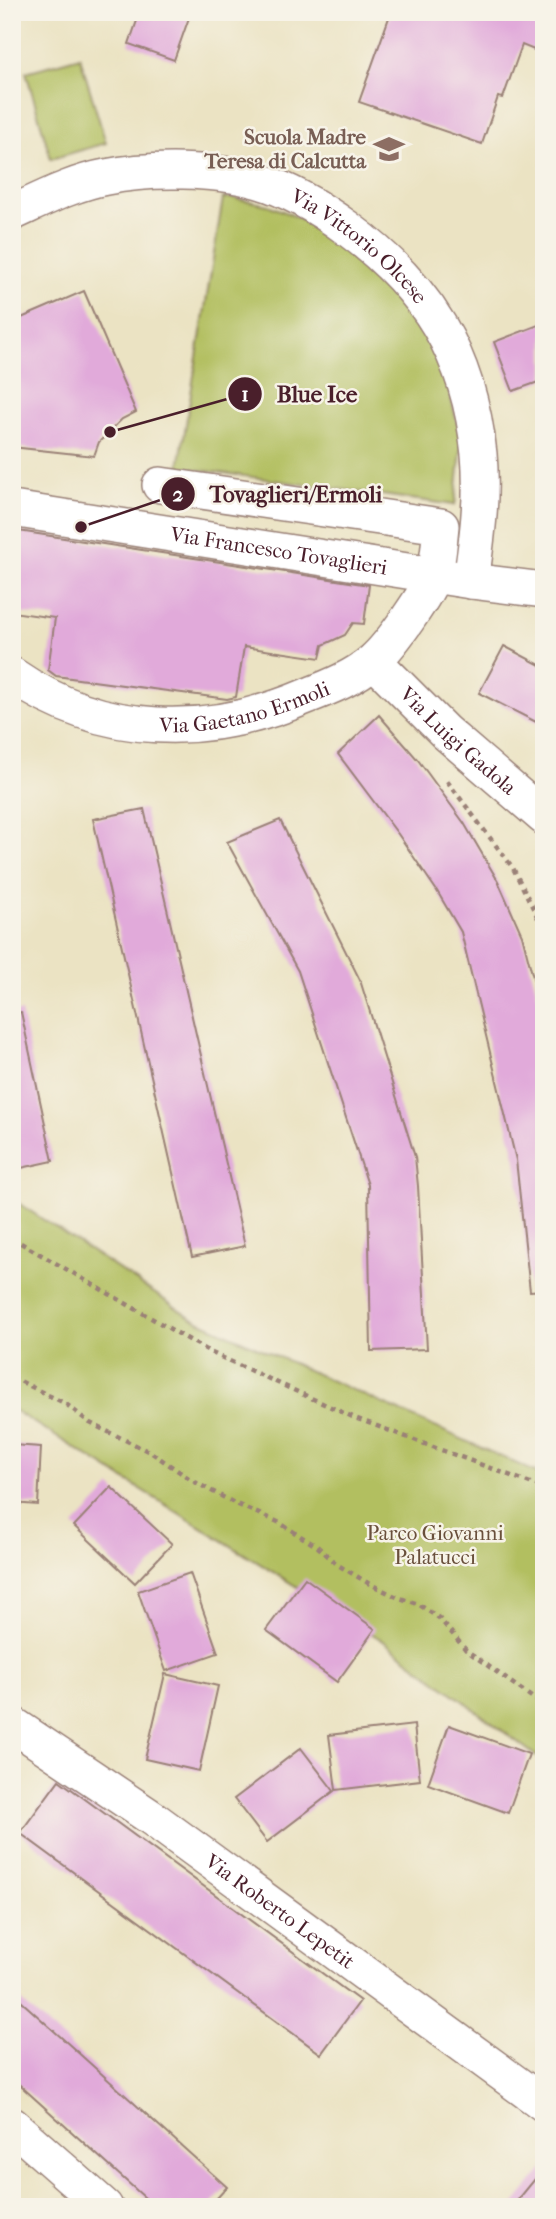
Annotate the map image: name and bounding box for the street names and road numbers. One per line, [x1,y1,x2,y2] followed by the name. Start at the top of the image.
[286,183,432,308] street label: Via Vittorio Olcese
[168,522,389,580] street label: Via Francesco Tovaglieri
[158,676,333,737] street label: Via Gaetano Ermoli
[394,681,521,800] street label: Via Luigi Gadola
[200,1848,360,1974] street label: Via Roberto Lepetit

